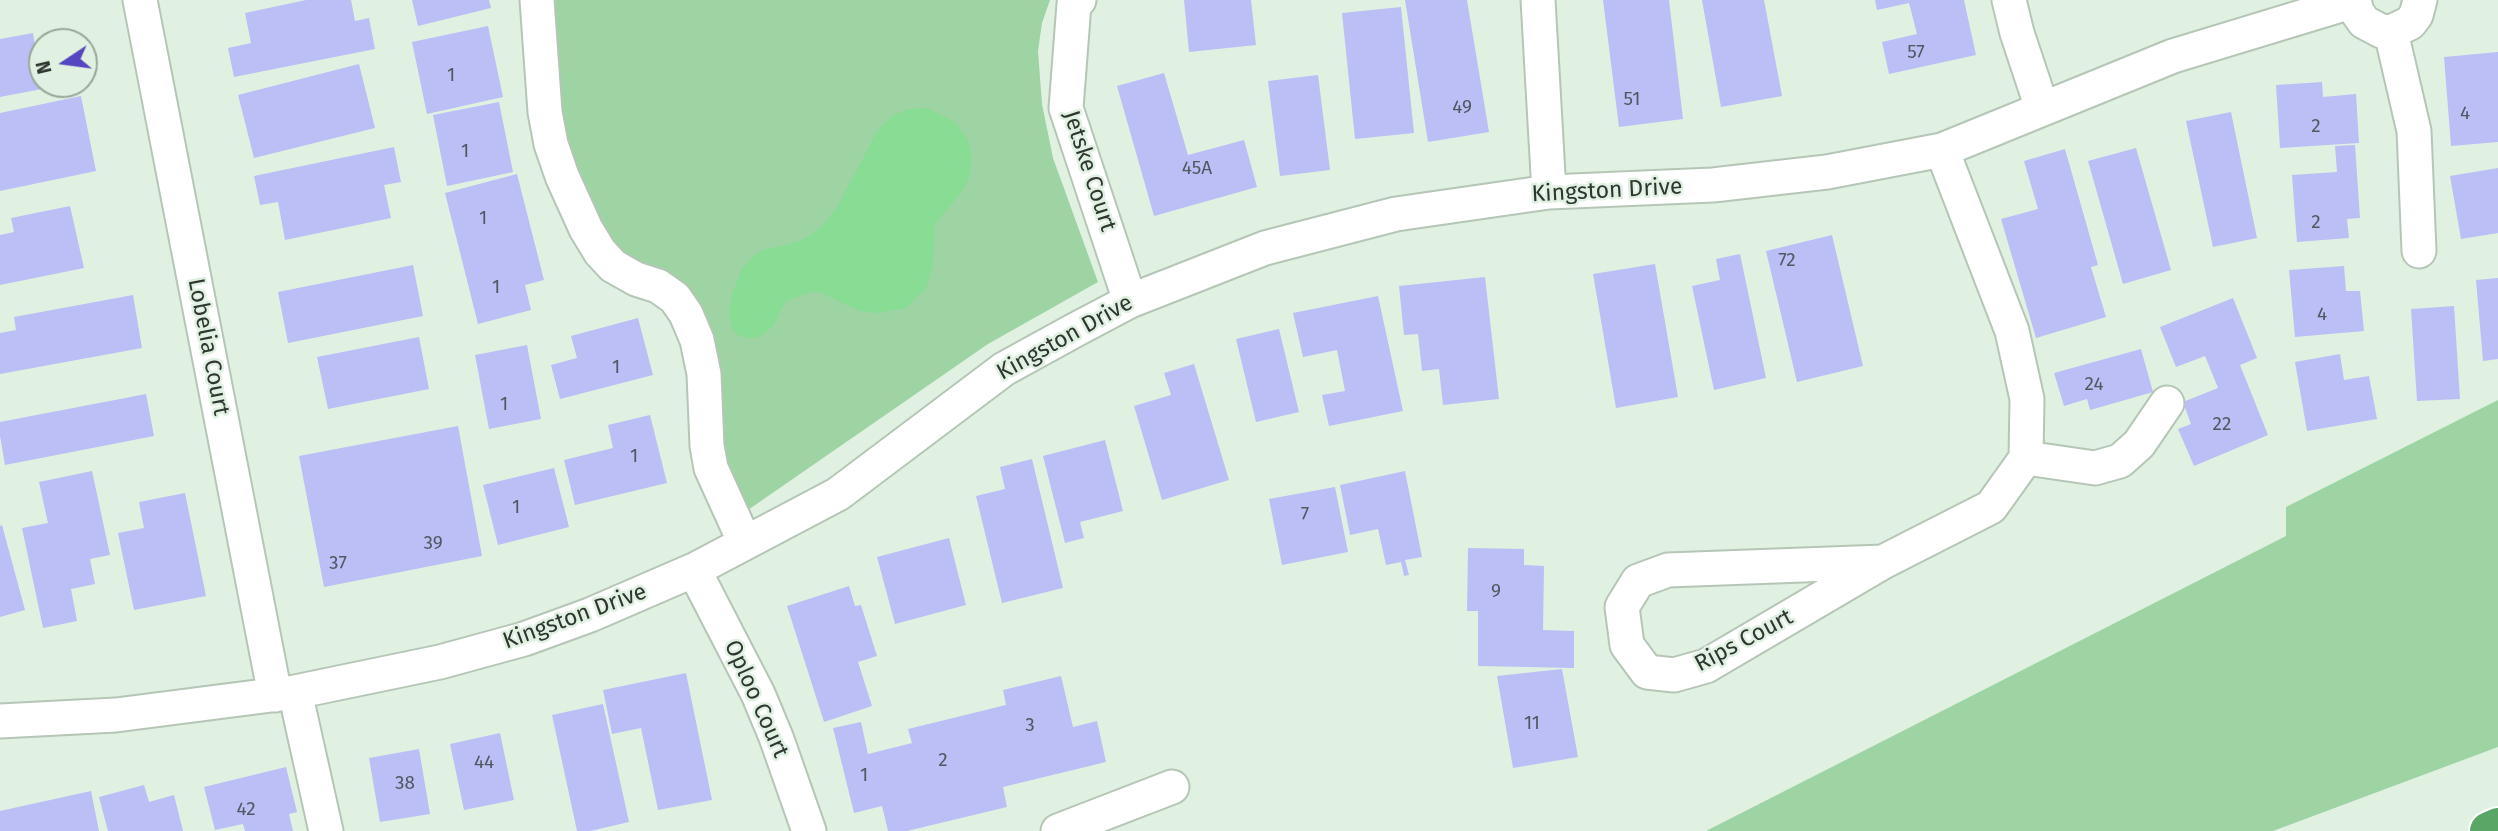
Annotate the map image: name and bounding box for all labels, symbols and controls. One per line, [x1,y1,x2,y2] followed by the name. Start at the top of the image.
[28,28,98,98] north arrow
[1907,42,1925,64] house number: 57
[31,59,57,76] text: N
[447,65,455,87] house number: 1
[1624,89,1640,111] house number: 51
[1452,97,1472,119] house number: 49
[2460,103,2470,125] house number: 4
[1057,107,1121,235] street label: Jetske Court
[2311,116,2321,138] house number: 2
[461,141,469,163] house number: 1
[1182,158,1212,180] house number: 45A
[1531,173,1683,209] street label: Kingston Drive
[479,208,487,230] house number: 1
[2311,212,2321,234] house number: 2
[1778,250,1796,272] house number: 72
[181,276,235,418] street label: Lobelia Court
[492,277,500,299] house number: 1
[992,289,1138,387] street label: Kingston Drive
[2317,304,2327,326] house number: 4
[612,357,620,379] house number: 1
[2085,374,2103,396] house number: 24
[500,394,508,416] house number: 1
[2213,414,2231,436] house number: 22
[630,446,638,468] house number: 1
[512,497,520,519] house number: 1
[1301,504,1309,526] house number: 7
[423,533,443,555] house number: 39
[329,553,347,575] house number: 37
[499,578,651,656] street label: Kingston Drive
[1491,581,1501,603] house number: 9
[1690,604,1798,678] street label: Rips Court
[718,636,794,762] street label: Oploo Court
[1524,713,1540,735] house number: 11
[1025,715,1035,737] house number: 3
[938,750,948,772] house number: 2
[474,752,494,774] house number: 44
[860,765,868,787] house number: 1
[395,773,415,795] house number: 38
[236,799,256,821] house number: 42

